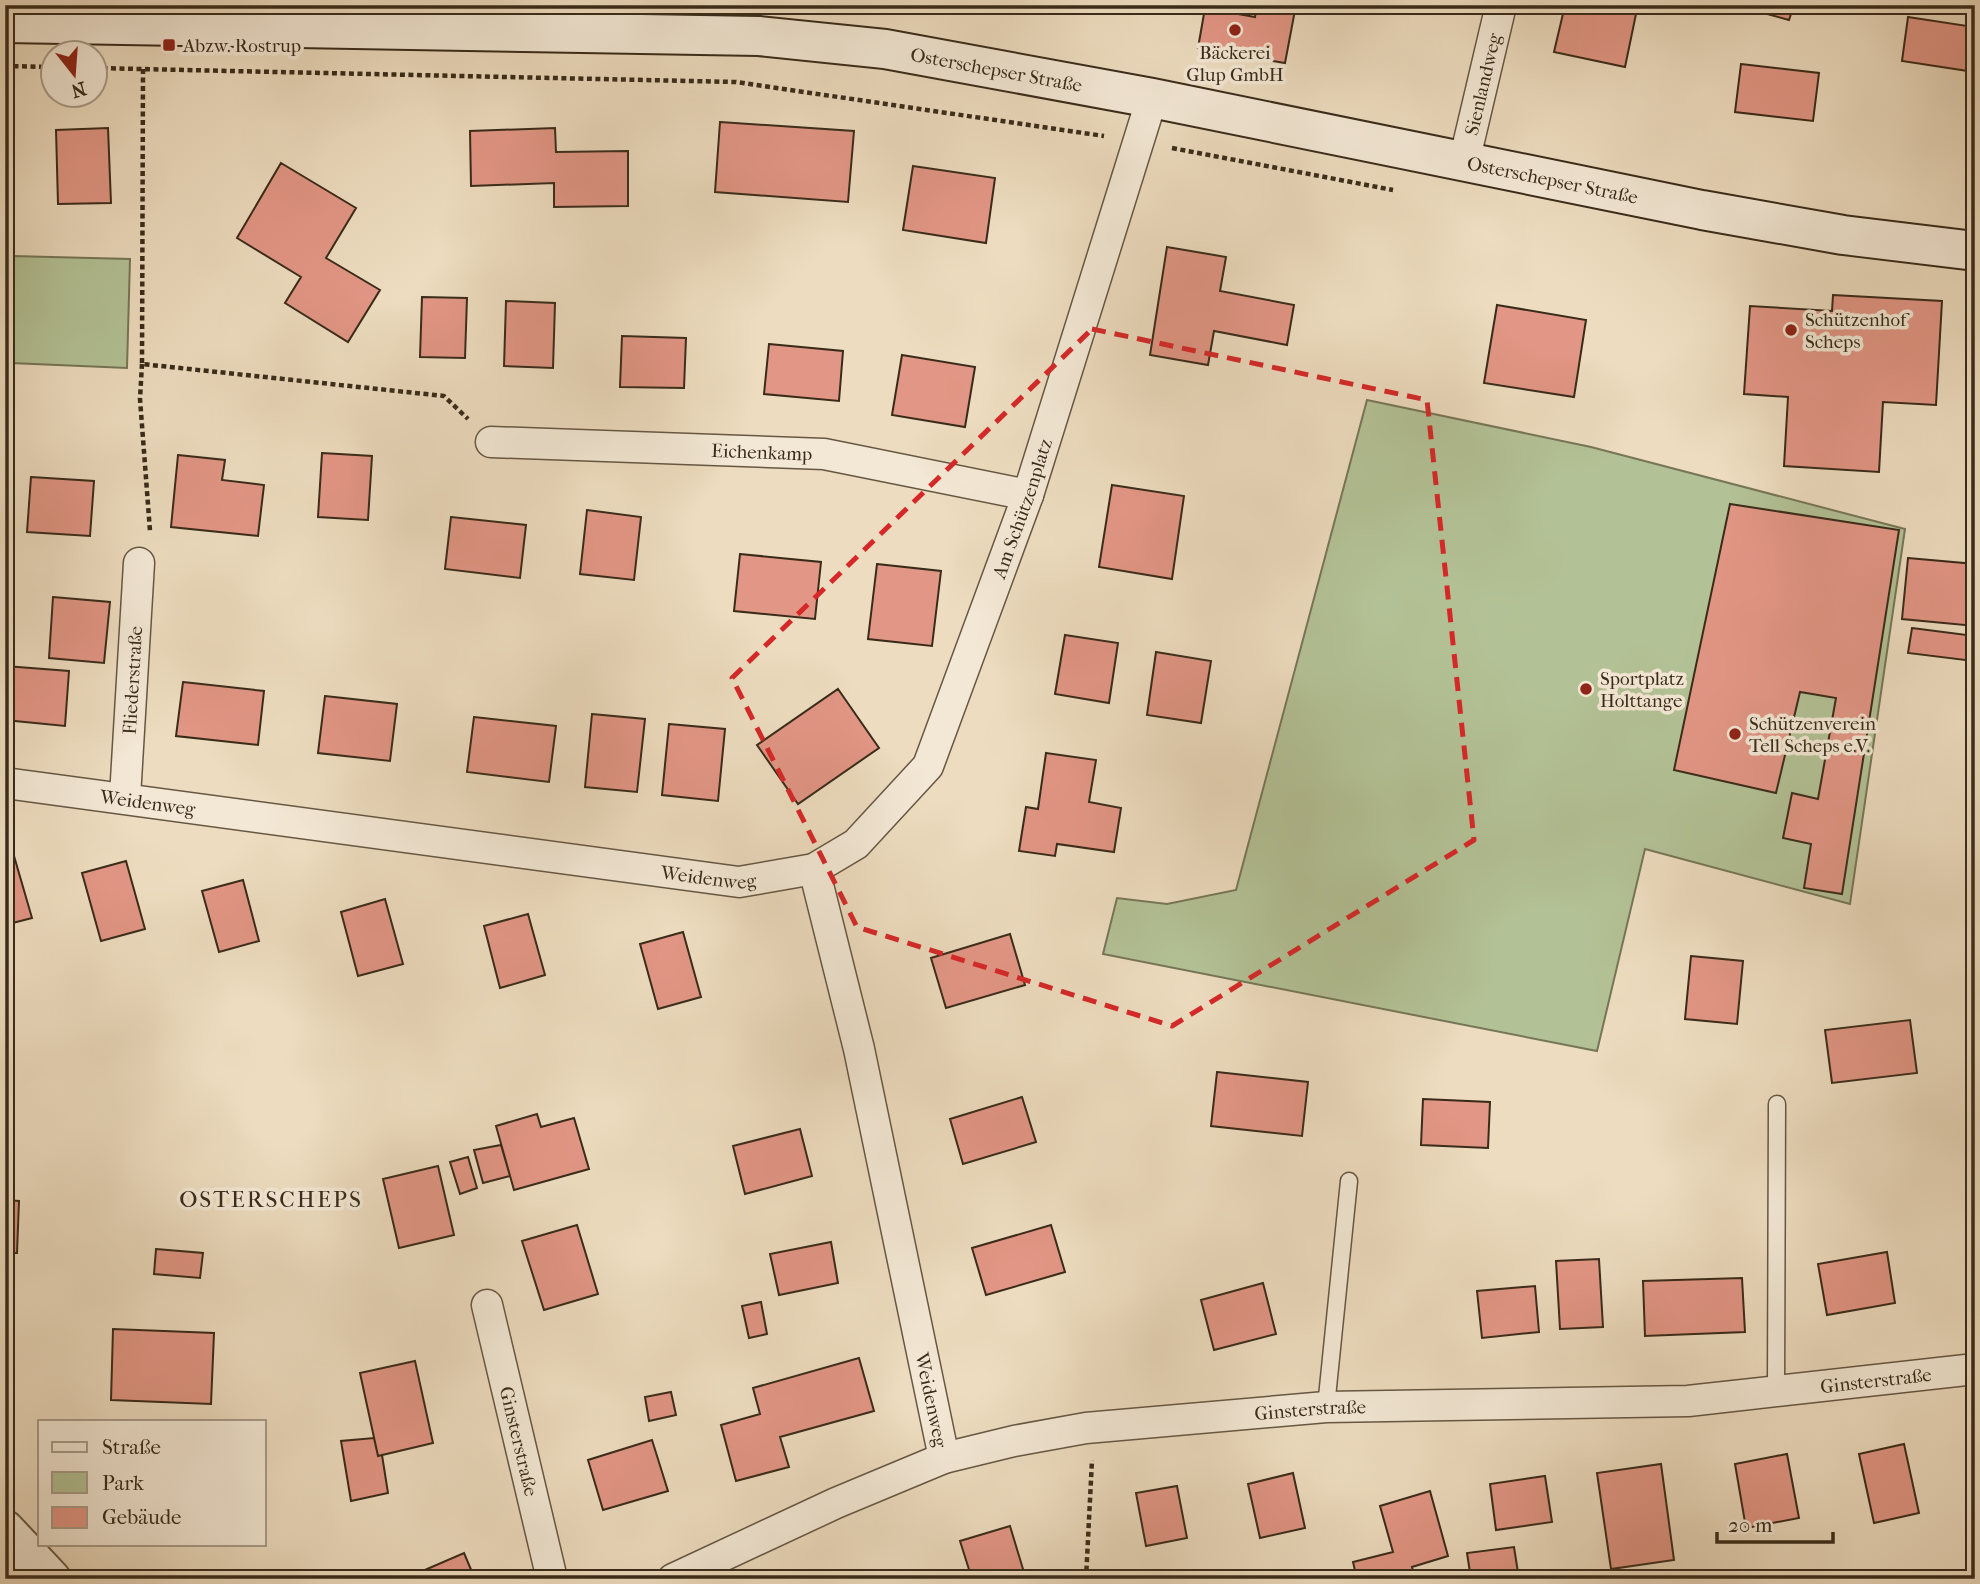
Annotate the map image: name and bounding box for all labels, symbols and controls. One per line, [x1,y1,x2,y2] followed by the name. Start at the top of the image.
[1227,22,1243,38] marker: Bäckerei Glup GmbH
[1461,30,1506,138] street label: Sienlandweg
[182,35,301,57] place label: Abzw. Rostrup
[161,37,177,53] marker: Abzw. Rostrup
[38,38,108,108] north arrow
[1186,42,1284,86] place label: Bäckerei Glup GmbH
[909,44,1084,97] street label: Osterschepser Straße
[68,77,89,102] text: N
[1465,152,1640,209] street label: Osterschepser Straße
[1805,309,1910,353] place label: Schützenhof Scheps
[1783,322,1799,338] marker: Schützenhof Scheps
[988,436,1057,583] street label: Am Schützenplatz
[711,440,813,466] street label: Eichenkamp
[119,625,147,735] street label: Fliederstraße
[1600,668,1684,712] place label: Sportplatz Holttange
[1578,681,1594,697] marker: Sportplatz Holttange
[1749,713,1876,757] place label: Schützenverein Tell Scheps e.V.
[1727,726,1743,742] marker: Schützenverein Tell Scheps e.V.
[98,786,197,821] street label: Weidenweg
[658,861,759,894] street label: Weidenweg
[179,1186,363,1213] district label: OSTERSCHEPS
[910,1350,952,1450] street label: Weidenweg
[1819,1364,1933,1398] street label: Ginsterstraße
[495,1384,542,1498] street label: Ginsterstraße
[1253,1396,1366,1425] street label: Ginsterstraße
[38,1420,266,1546] legend
[102,1435,161,1459] text: Straße
[102,1471,144,1495] text: Park
[1717,1500,1833,1544] scale bar
[102,1505,182,1529] text: Gebäude
[1728,1513,1773,1537] text: 20 m

